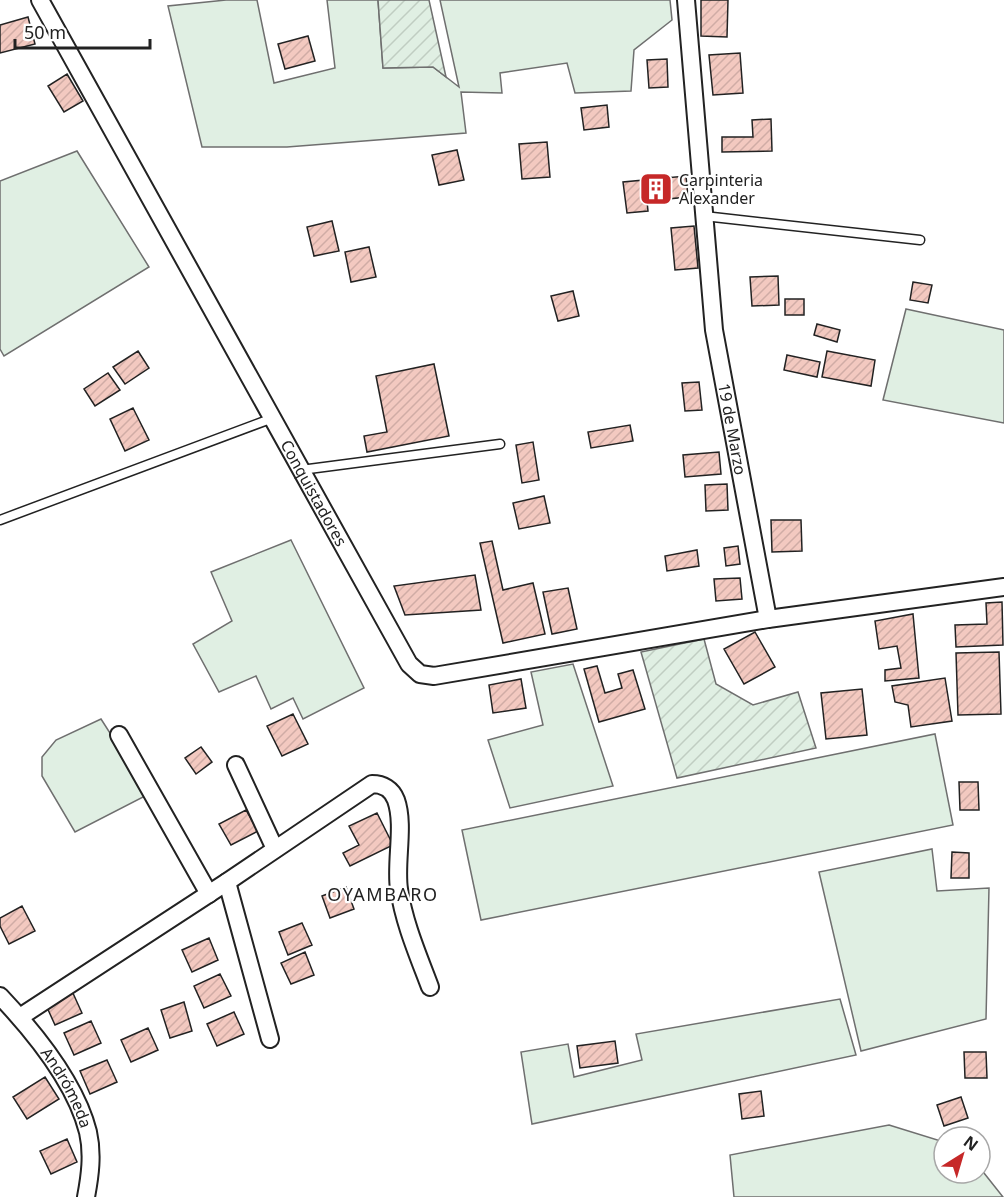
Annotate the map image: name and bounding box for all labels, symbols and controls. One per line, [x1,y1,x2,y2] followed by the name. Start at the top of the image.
[15,12,150,50] scale bar
[24,20,66,44] text: 50 m
[679,169,763,209] place label: Carpinteria Alexander
[638,171,674,207] building icon: Carpinteria Alexander
[713,381,752,477] street label: 19 de Marzo
[276,436,352,550] street label: Conquistadores
[327,882,439,906] district label: OYAMBARO
[36,1043,97,1131] street label: Andrómeda
[932,1125,992,1185] north arrow
[959,1130,983,1156] text: N

